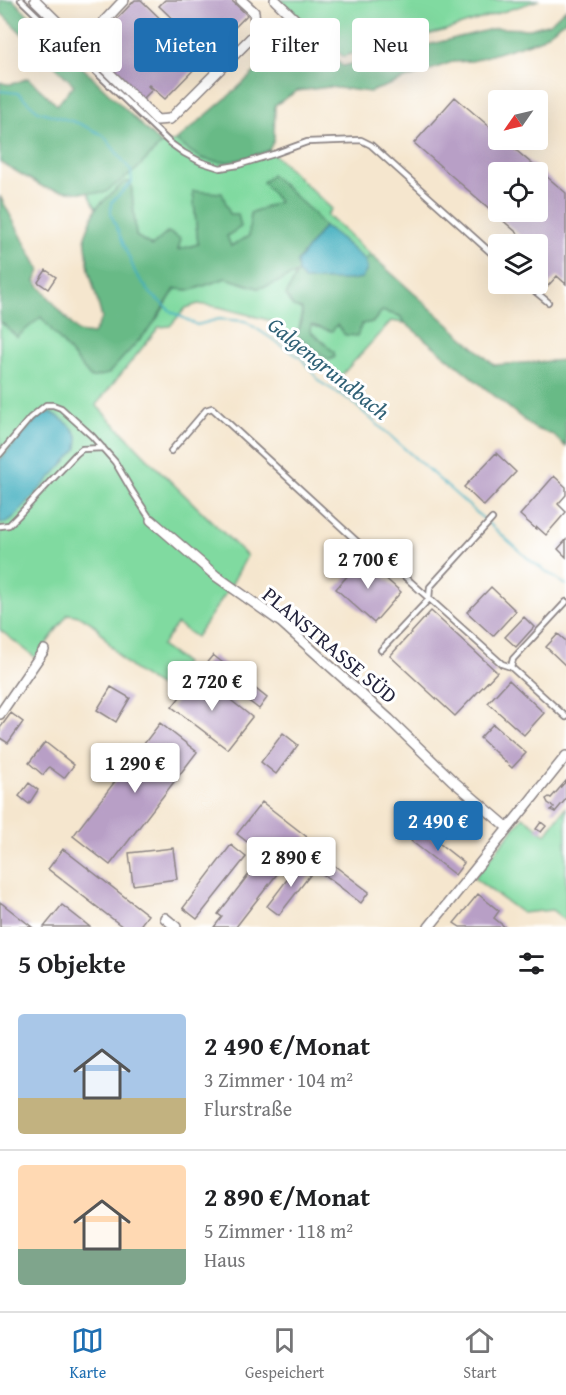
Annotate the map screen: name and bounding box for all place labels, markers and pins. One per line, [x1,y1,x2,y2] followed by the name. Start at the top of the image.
[313,539,423,590] pin: 2 700 €
[157,661,267,712] pin: 2 720 €
[80,743,190,794] pin: 1 290 €
[383,801,493,852] pin: 2 490 €
[236,837,346,888] pin: 2 890 €

